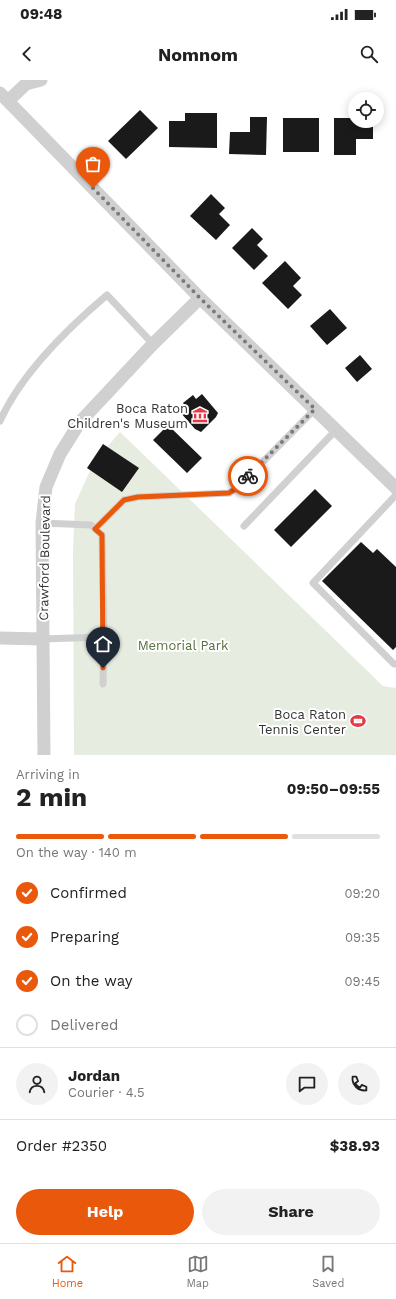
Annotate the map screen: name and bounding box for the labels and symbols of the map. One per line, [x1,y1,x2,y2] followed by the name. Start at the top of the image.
[76,147,110,188] pin
[67,401,188,431] place label: Boca Raton Children's Museum
[191,406,209,424] museum icon: Boca Raton Children's Museum
[228,456,268,496] courier
[36,495,53,621] street label: Crawford Boulevard
[86,627,120,668] pin
[138,638,229,653] park label: Memorial Park
[259,707,346,737] place label: Boca Raton Tennis Center
[349,712,367,730] sports icon: Boca Raton Tennis Center

